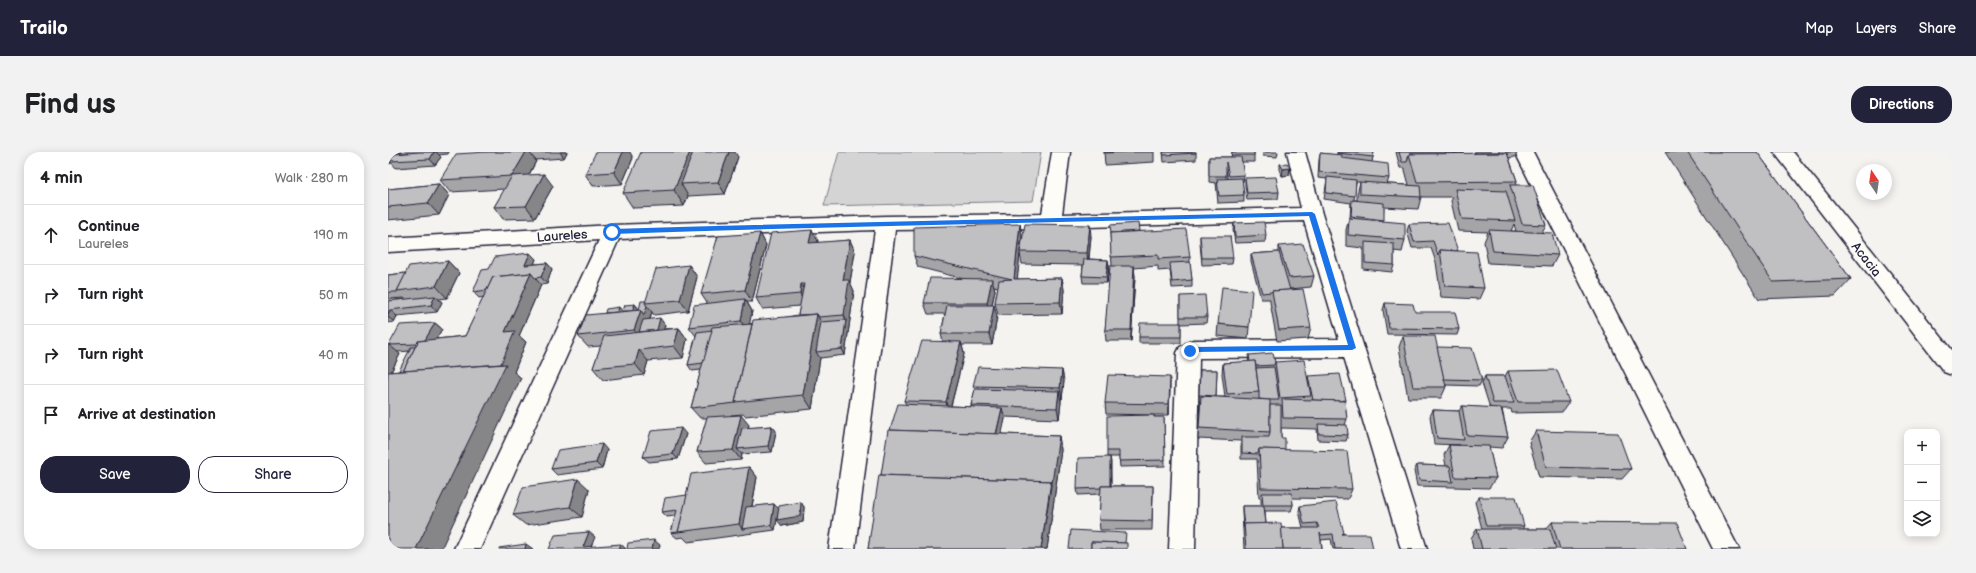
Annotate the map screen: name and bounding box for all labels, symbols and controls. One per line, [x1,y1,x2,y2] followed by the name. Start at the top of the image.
[20,17,68,40] text: Trailo
[1805,20,1833,37] text: Map
[1855,20,1897,37] text: Layers
[1919,20,1956,37] text: Share
[1851,86,1952,123] button: Directions
[24,88,116,121] text: Find us
[1856,164,1892,200] north arrow
[40,168,83,188] text: 4 min
[275,170,348,186] text: Walk · 280 m
[78,217,140,236] text: Continue
[603,223,621,241] route start
[40,224,62,246] icon: ahead
[536,226,589,246] street label: Laureles
[314,227,348,243] text: 190 m
[78,236,129,252] text: Laureles
[1848,239,1885,280] street label: Acacia
[40,284,62,306] icon: right
[78,285,143,304] text: Turn right
[319,287,348,303] text: 50 m
[1181,342,1199,360] route end
[40,344,62,366] icon: right
[78,345,143,364] text: Turn right
[318,347,348,363] text: 40 m
[40,404,62,426] icon: arrive
[78,405,216,424] text: Arrive at destination
[1904,429,1940,537] map controls
[1904,429,1940,465] button: +
[40,456,190,493] button: Save
[198,456,348,493] button: Share
[1904,465,1940,501] button: −
[1904,501,1940,537] button: layers

